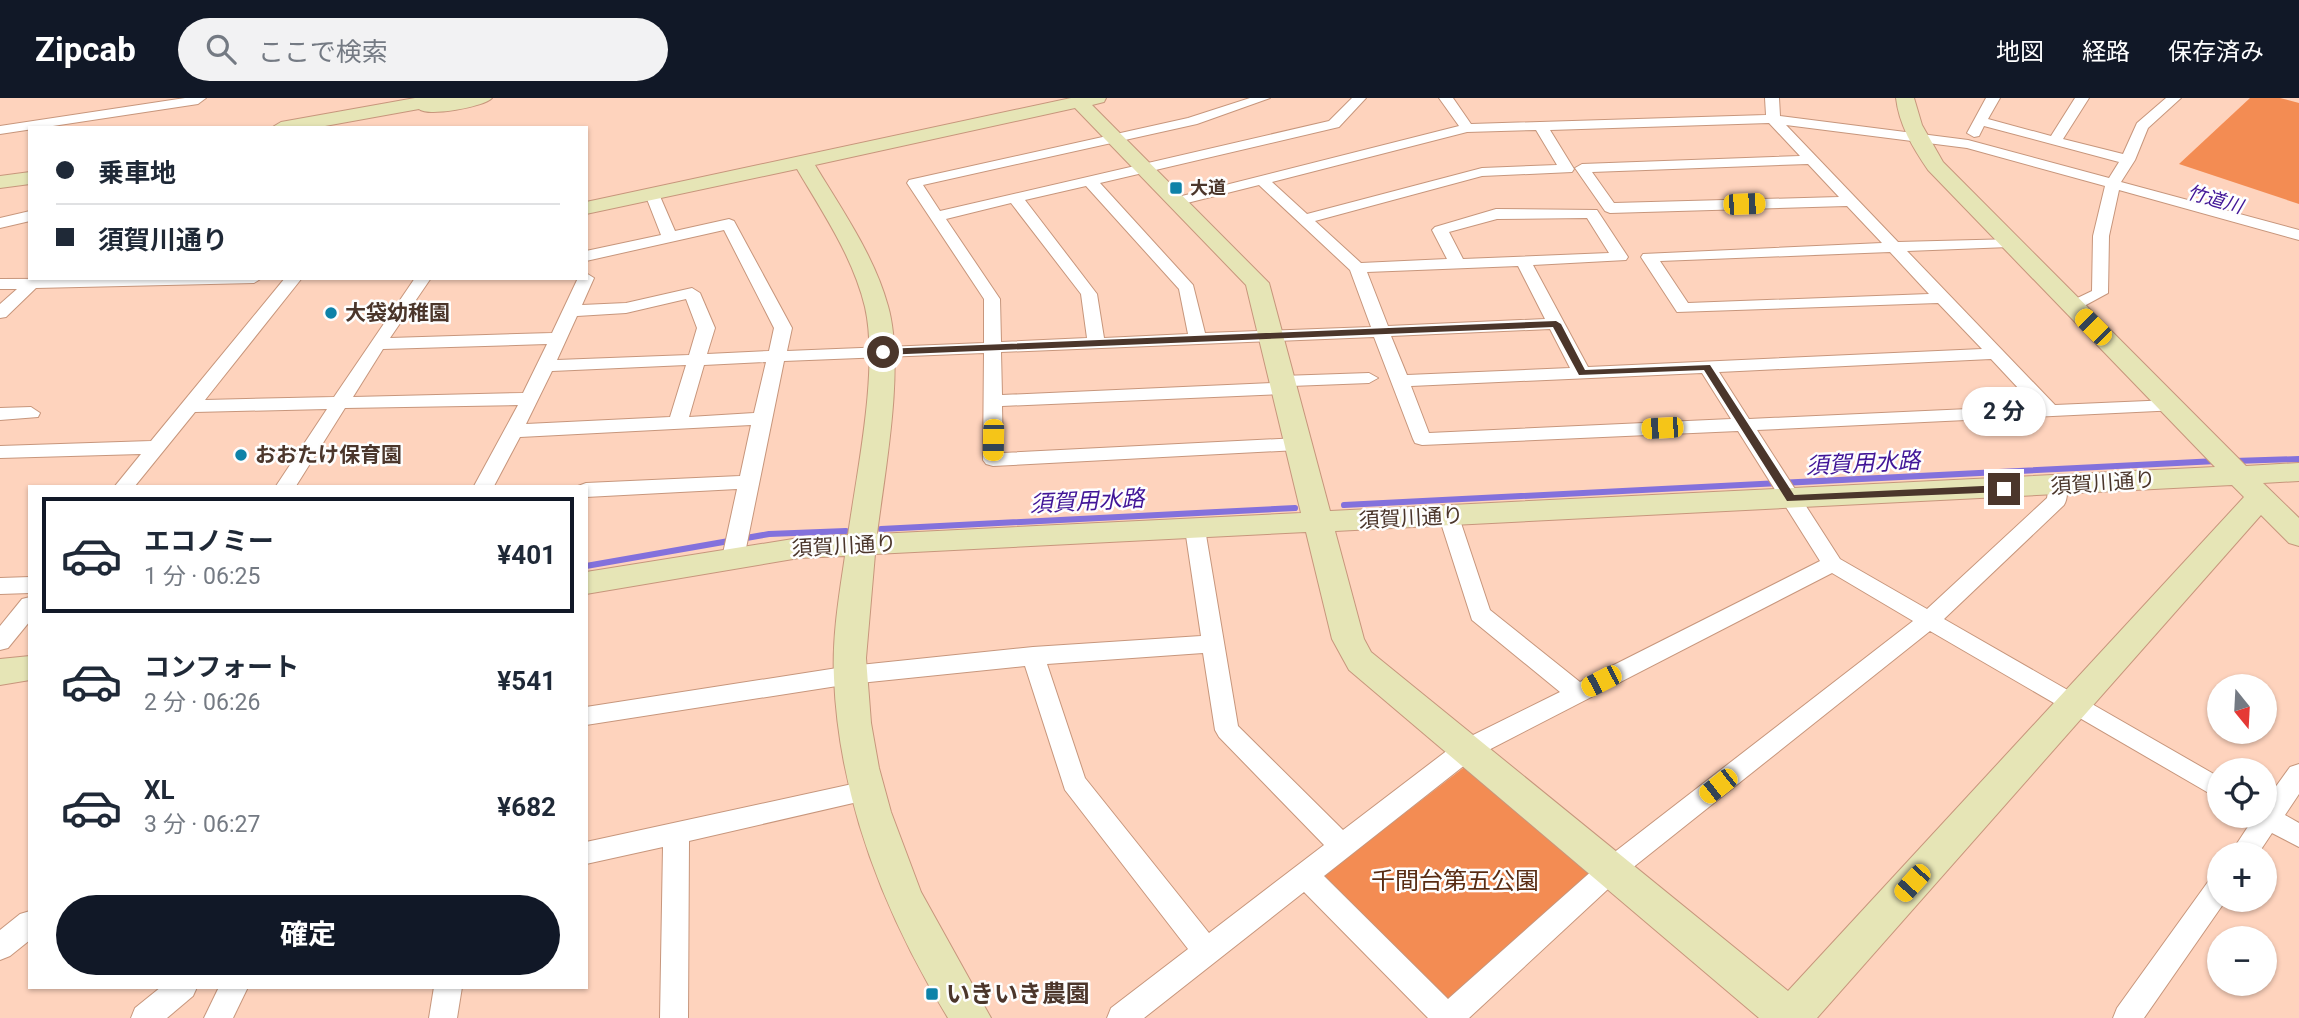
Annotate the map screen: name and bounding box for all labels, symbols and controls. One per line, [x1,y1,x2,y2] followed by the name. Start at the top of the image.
[178,18,668,81] search box
[35,30,136,69] text: Zipcab
[202,30,240,68] icon: search
[258,37,388,67] text: ここで検索
[1996,38,2044,66] text: 地図
[2082,38,2130,66] text: 経路
[2168,38,2264,66] text: 保存済み
[98,158,176,188] text: 乗車地
[1190,177,1226,198] place label: 大道
[1168,180,1184,196] marker: 大道
[2184,181,2247,219] water label: 竹道川
[1723,193,1766,215] car
[98,225,228,255] text: 須賀川通り
[345,301,450,325] place label: 大袋幼稚園
[323,305,339,321] marker: 大袋幼稚園
[2071,305,2116,349] car
[867,336,899,368] route start
[1962,388,2046,436] callout: 2 分
[1983,398,2025,425] text: 2 分
[1641,416,1684,440] car
[983,419,1004,461] car
[255,443,402,467] place label: おおたけ保育園
[233,447,249,463] marker: おおたけ保育園
[1805,447,1923,480] water label: 須賀用水路
[2050,467,2156,499] street label: 須賀川通り
[1988,473,2020,505] route end
[1029,485,1147,518] water label: 須賀用水路
[1358,503,1464,533] street label: 須賀川通り
[60,524,123,587] icon: car
[144,526,274,556] text: エコノミー
[791,531,897,561] street label: 須賀川通り
[497,540,556,570] text: ¥401
[144,563,260,590] text: 1 分 · 06:25
[60,650,123,713] icon: car
[144,652,299,682] text: コンフォート
[1578,662,1625,700] car
[497,666,556,696] text: ¥541
[2207,674,2277,744] north arrow
[2207,674,2277,996] map controls
[144,689,260,716] text: 2 分 · 06:26
[2207,758,2277,828] button: locate
[1695,765,1742,807] car
[144,775,175,805] text: XL
[60,776,123,839] icon: car
[497,792,556,822] text: ¥682
[144,811,260,838] text: 3 分 · 06:27
[2207,842,2277,912] button: +
[1891,860,1934,906] car
[1371,867,1539,895] park label: 千間台第五公園
[56,895,560,975] button: 確定
[2207,926,2277,996] button: −
[946,980,1090,1008] place label: いきいき農園
[924,986,940,1002] marker: いきいき農園

